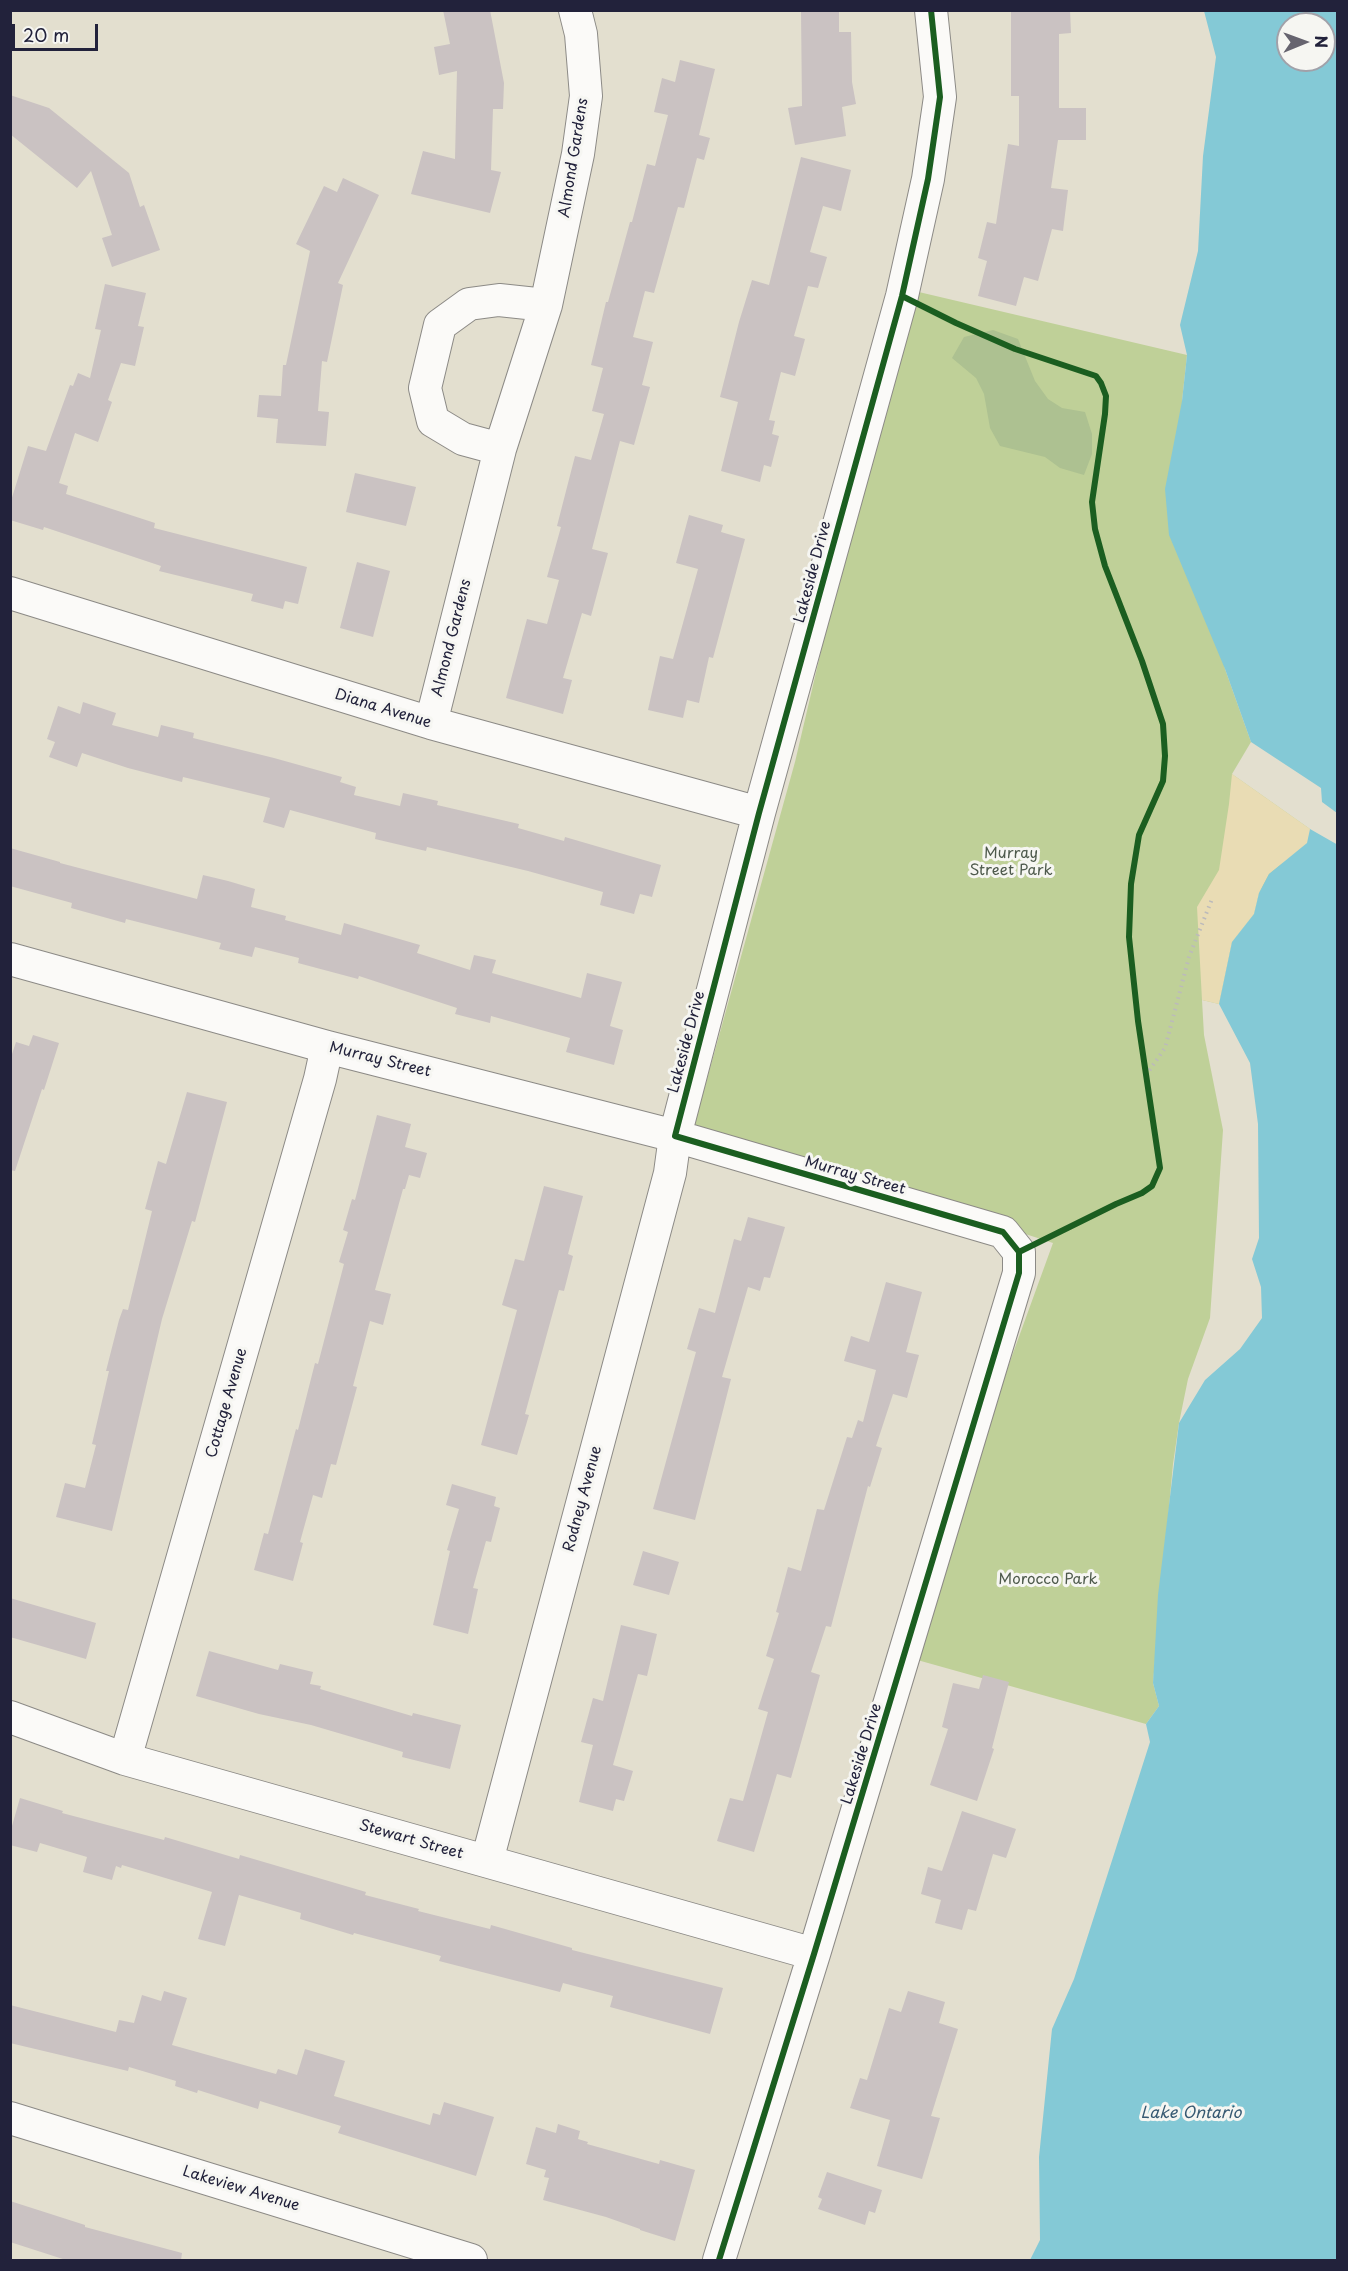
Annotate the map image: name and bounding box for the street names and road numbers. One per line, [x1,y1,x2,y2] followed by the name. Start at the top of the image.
[556,97,592,219] street label: Almond Gardens
[791,519,835,625] street label: Lakeside Drive
[429,577,475,699] street label: Almond Gardens
[333,686,433,732] street label: Diana Avenue
[665,989,709,1095] street label: Lakeside Drive
[327,1039,433,1081] street label: Murray Street
[803,1153,907,1199] street label: Murray Street
[203,1346,251,1460] street label: Cottage Avenue
[560,1444,606,1554] street label: Rodney Avenue
[838,1701,886,1807] street label: Lakeside Drive
[357,1817,465,1863] street label: Stewart Street
[180,2163,302,2215] street label: Lakeview Avenue

